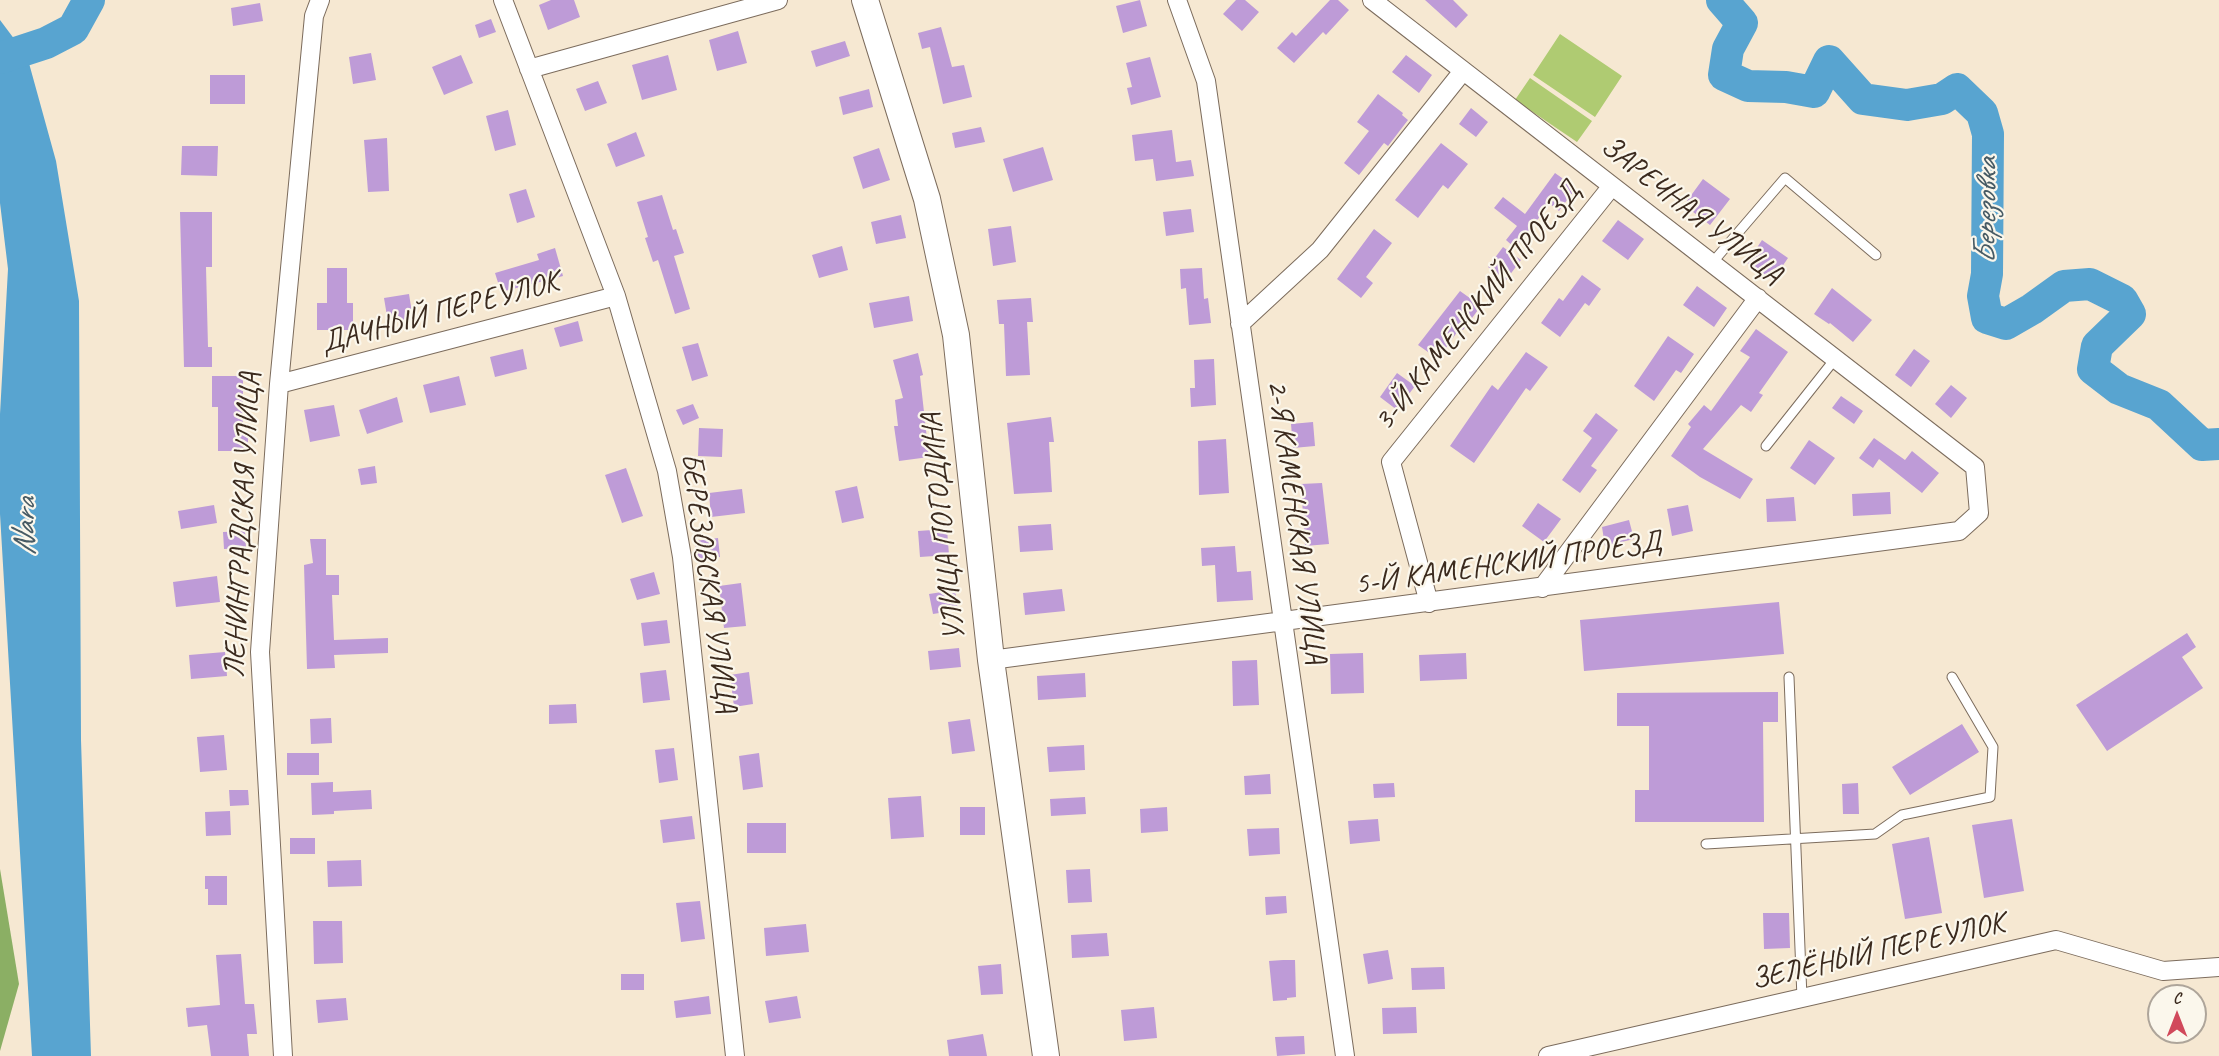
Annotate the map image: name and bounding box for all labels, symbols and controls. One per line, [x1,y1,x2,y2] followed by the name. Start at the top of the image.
[1593,129,1789,293] street label: ЗАРЕЧНАЯ УЛИЦА
[1967,158,2007,264] water label: Березовка
[1367,176,1589,438] street label: 3-Й КАМЕНСКИЙ ПРОЕЗД
[317,264,563,362] street label: ДАЧНЫЙ ПЕРЕУЛОК
[217,371,269,679] street label: ЛЕНИНГРАДСКАЯ УЛИЦА
[1258,378,1334,666] street label: 2-Я КАМЕНСКАЯ УЛИЦА
[914,412,974,642] street label: УЛИЦА ПОГОДИНА
[672,451,744,715] street label: БЕРЕЗОВСКАЯ УЛИЦА
[6,498,46,556] water label: Nara
[1353,525,1663,603] street label: 5-Й КАМЕНСКИЙ ПРОЕЗД
[1748,905,2008,999] street label: ЗЕЛЁНЫЙ ПЕРЕУЛОК
[2147,984,2207,1044] north arrow
[2173,988,2181,1008] text: С

